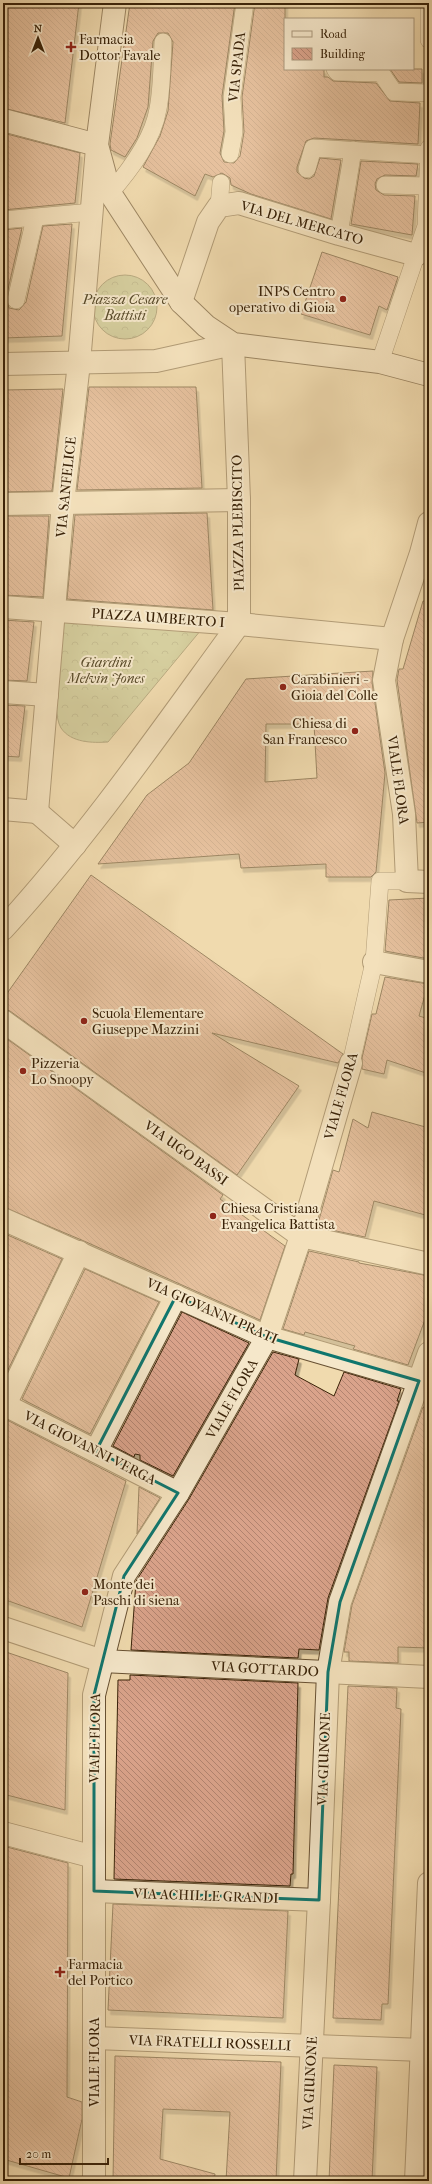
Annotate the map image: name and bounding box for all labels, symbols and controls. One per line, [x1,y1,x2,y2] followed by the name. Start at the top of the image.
[18,18,58,58] north arrow
[284,18,414,70] legend
[34,22,43,35] text: N
[320,27,347,41] text: Road
[225,30,249,104] street label: VIA SPADA
[79,31,160,64] place label: Farmacia Dottor Favale
[66,42,76,52] marker: Farmacia Dottor Favale
[320,47,365,61] text: Building
[238,197,365,249] street label: VIA DEL MERCATO
[229,283,336,316] place label: INPS Centro operativo di Gioia
[82,291,168,324] park label: Piazza Cesare Battisti
[338,294,348,304] marker: INPS Centro operativo di Gioia
[52,435,80,539] street label: VIA SANFELICE
[228,455,248,591] street label: PIAZZA PLEBISCITO
[91,605,226,631] street label: PIAZZA UMBERTO I
[66,654,145,687] park label: Giardini Melvin Jones
[291,671,378,704] place label: Carabinieri - Gioia del Colle
[278,682,288,692] marker: Carabinieri - Gioia del Colle
[263,715,347,748] place label: Chiesa di San Francesco
[350,726,360,736] marker: Chiesa di San Francesco
[383,733,413,827] street label: VIALE FLORA
[92,1005,204,1038] place label: Scuola Elementare Giuseppe Mazzini
[79,1016,89,1026] marker: Scuola Elementare Giuseppe Mazzini
[320,1050,362,1142] street label: VIALE FLORA
[31,1055,94,1088] place label: Pizzeria Lo Snoopy
[18,1066,28,1076] marker: Pizzeria Lo Snoopy
[140,1116,232,1189] street label: VIA UGO BASSI
[221,1200,336,1233] place label: Chiesa Cristiana Evangelica Battista
[208,1211,218,1221] marker: Chiesa Cristiana Evangelica Battista
[143,1274,281,1348] street label: VIA GIOVANNI PRATI
[202,1355,262,1443] street label: VIALE FLORA
[20,1407,160,1489] street label: VIA GIOVANNI VERGA
[93,1576,180,1609] place label: Monte dei Paschi di siena
[80,1587,90,1597] marker: Monte dei Paschi di siena
[210,1658,319,1680] street label: VIA GOTTARDO
[86,1692,104,1784] street label: VIALE FLORA
[314,1712,334,1807] street label: VIA GIUNONE
[132,1885,280,1907] street label: VIA ACHILLE GRANDI
[68,1956,133,1989] place label: Farmacia del Portico
[55,1967,65,1977] marker: Farmacia del Portico
[86,2016,103,2108] street label: VIALE FLORA
[128,2032,292,2054] street label: VIA FRATELLI ROSSELLI
[299,2035,321,2131] street label: VIA GIUNONE
[20,2140,108,2166] scale bar
[26,2147,51,2161] text: 20 m

